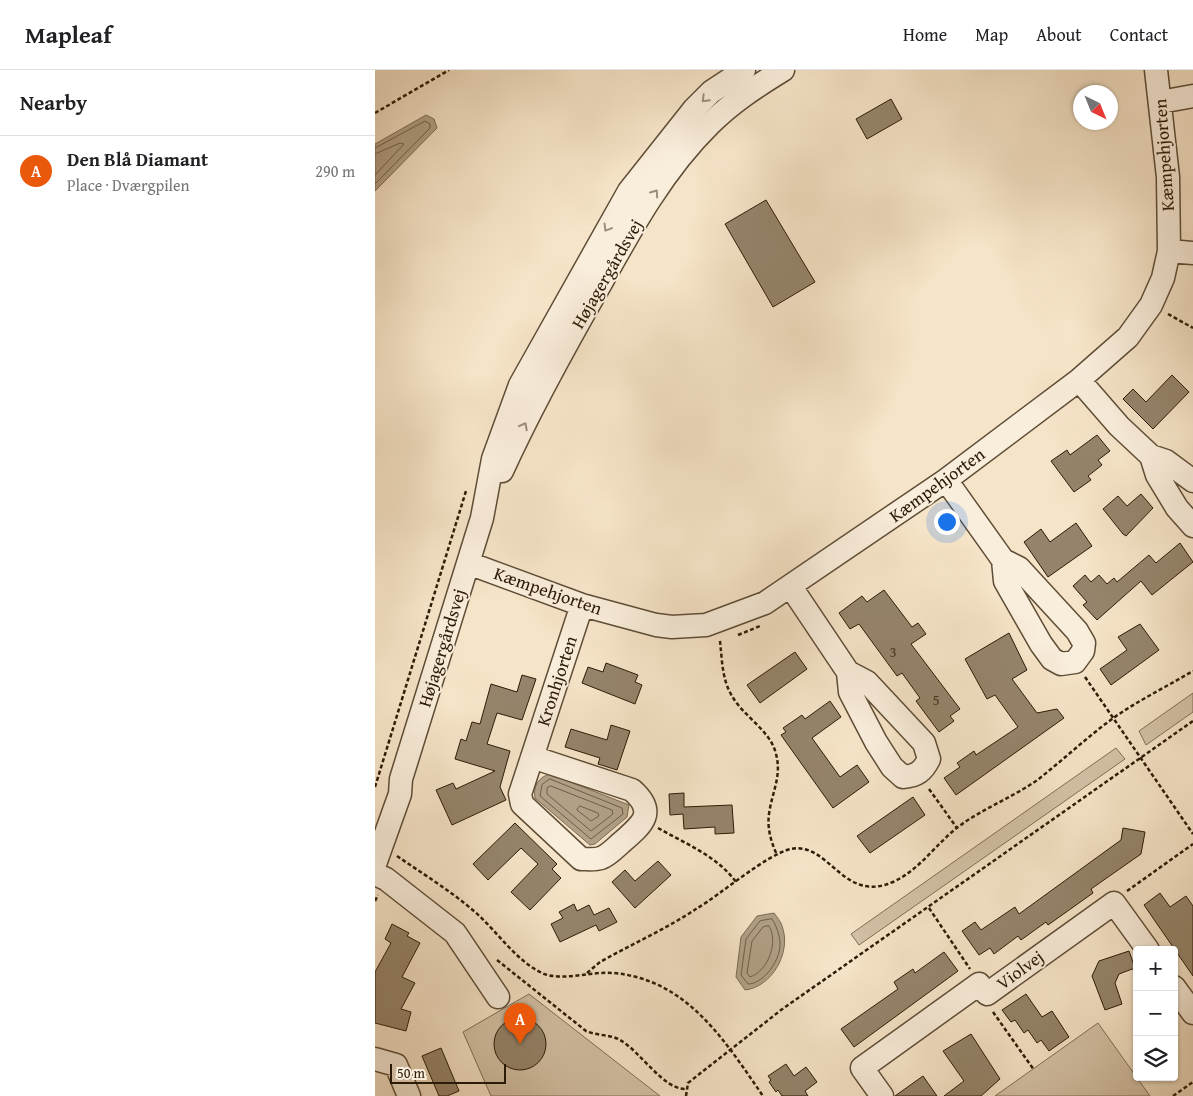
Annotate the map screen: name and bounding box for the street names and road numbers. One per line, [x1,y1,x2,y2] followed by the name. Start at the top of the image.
[1146,98,1181,212] street label: Kæmpehjorten
[564,214,649,334] street label: Højagergårdsvej
[883,441,990,529] street label: Kæmpehjorten
[491,559,606,622] street label: Kæmpehjorten
[411,585,472,710] street label: Højagergårdsvej
[529,632,584,730] street label: Kronhjorten
[990,943,1049,996] street label: Violvej

